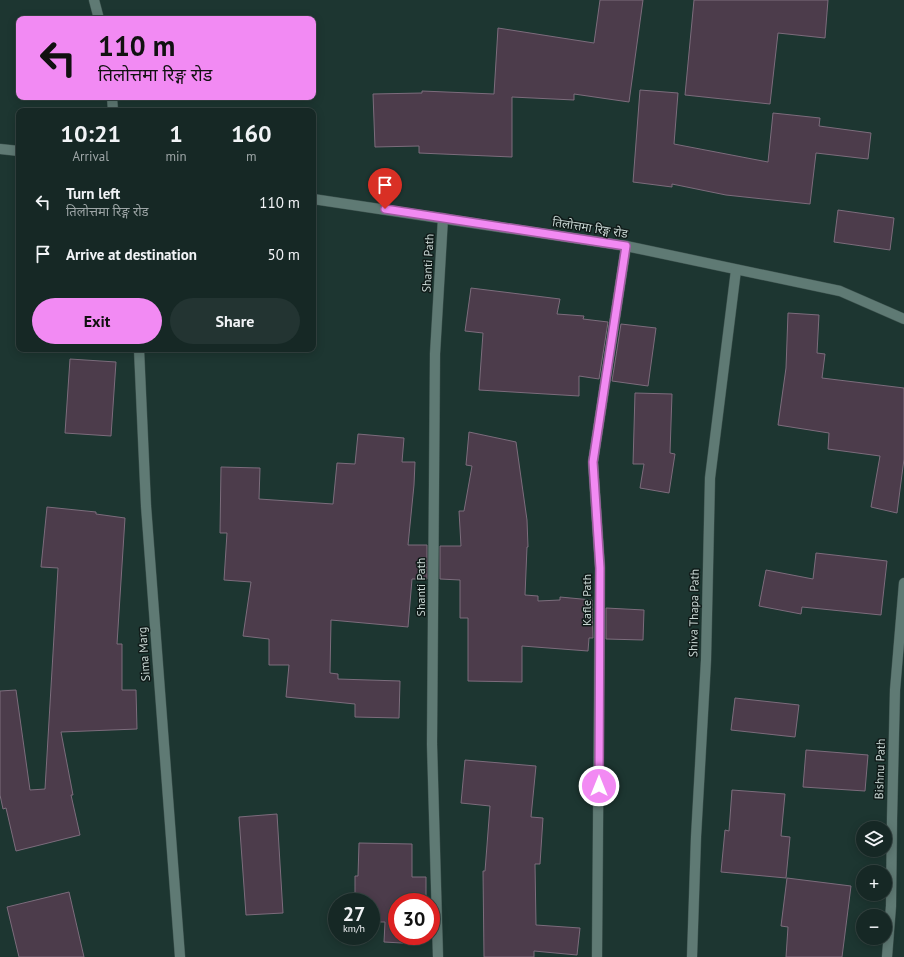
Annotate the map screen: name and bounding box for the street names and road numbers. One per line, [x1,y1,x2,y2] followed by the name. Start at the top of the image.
[551,214,629,241] street label: तिलोत्तमा रिङ्ग रोड
[418,233,437,293] street label: Shanti Path
[413,558,428,616] street label: Shanti Path
[685,569,702,657] street label: Shiva Thapa Path
[579,574,594,626] street label: Kafle Path
[134,626,153,682] street label: Sima Marg
[871,738,888,800] street label: Bishnu Path

